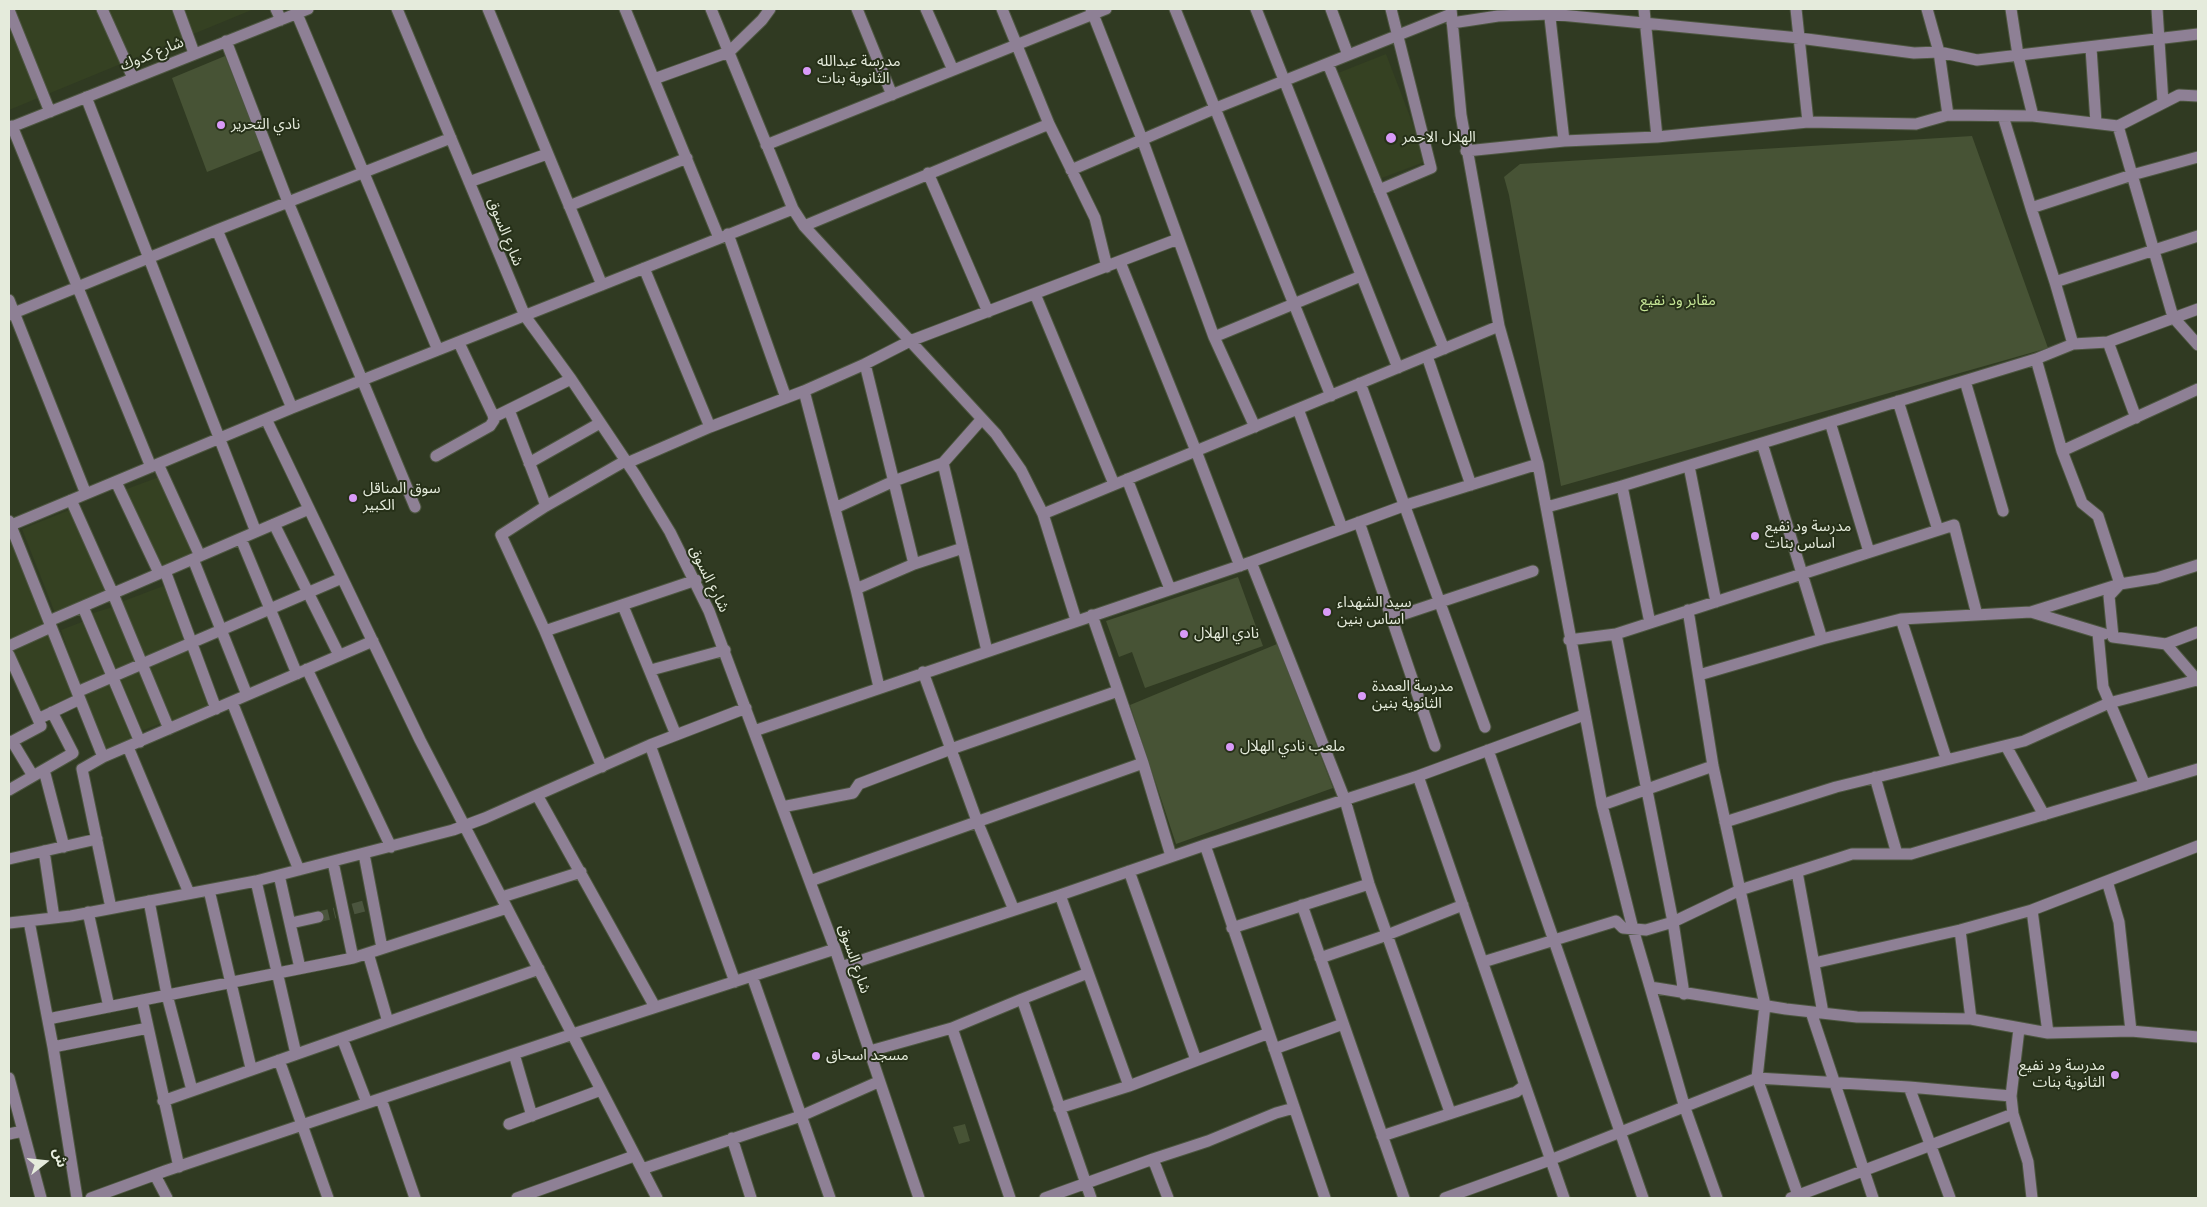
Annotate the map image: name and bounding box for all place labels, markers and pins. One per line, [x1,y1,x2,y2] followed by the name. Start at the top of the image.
[817,53,901,88] place label: مدرسة عبدالله الثانوية بنات
[801,65,813,77] marker: مدرسة عبدالله الثانوية بنات
[231,116,300,134] place label: نادي التحرير
[215,119,227,131] marker: نادي التحرير
[1402,129,1476,147] place label: الهلال الاحمر
[1384,131,1398,145] marker: الهلال الاحمر
[363,480,440,515] place label: سوق المناقل الكبير
[347,492,359,504] marker: سوق المناقل الكبير
[1765,518,1851,553] place label: مدرسة ود نفيع اساس بنات
[1749,530,1761,542] marker: مدرسة ود نفيع اساس بنات
[1337,594,1412,629] place label: سيد الشهداء اساس بنين
[1321,606,1333,618] marker: سيد الشهداء اساس بنين
[1194,625,1259,643] place label: نادي الهلال
[1178,628,1190,640] marker: نادي الهلال
[1372,678,1454,713] place label: مدرسة العمدة الثانوية بنين
[1356,690,1368,702] marker: مدرسة العمدة الثانوية بنين
[1240,738,1345,756] place label: ملعب نادي الهلال
[1224,741,1236,753] marker: ملعب نادي الهلال
[826,1047,909,1065] place label: مسجد اسحاق
[810,1050,822,1062] marker: مسجد اسحاق
[2019,1057,2105,1092] place label: مدرسة ود نفيع الثانوية بنات
[2109,1069,2121,1081] marker: مدرسة ود نفيع الثانوية بنات

